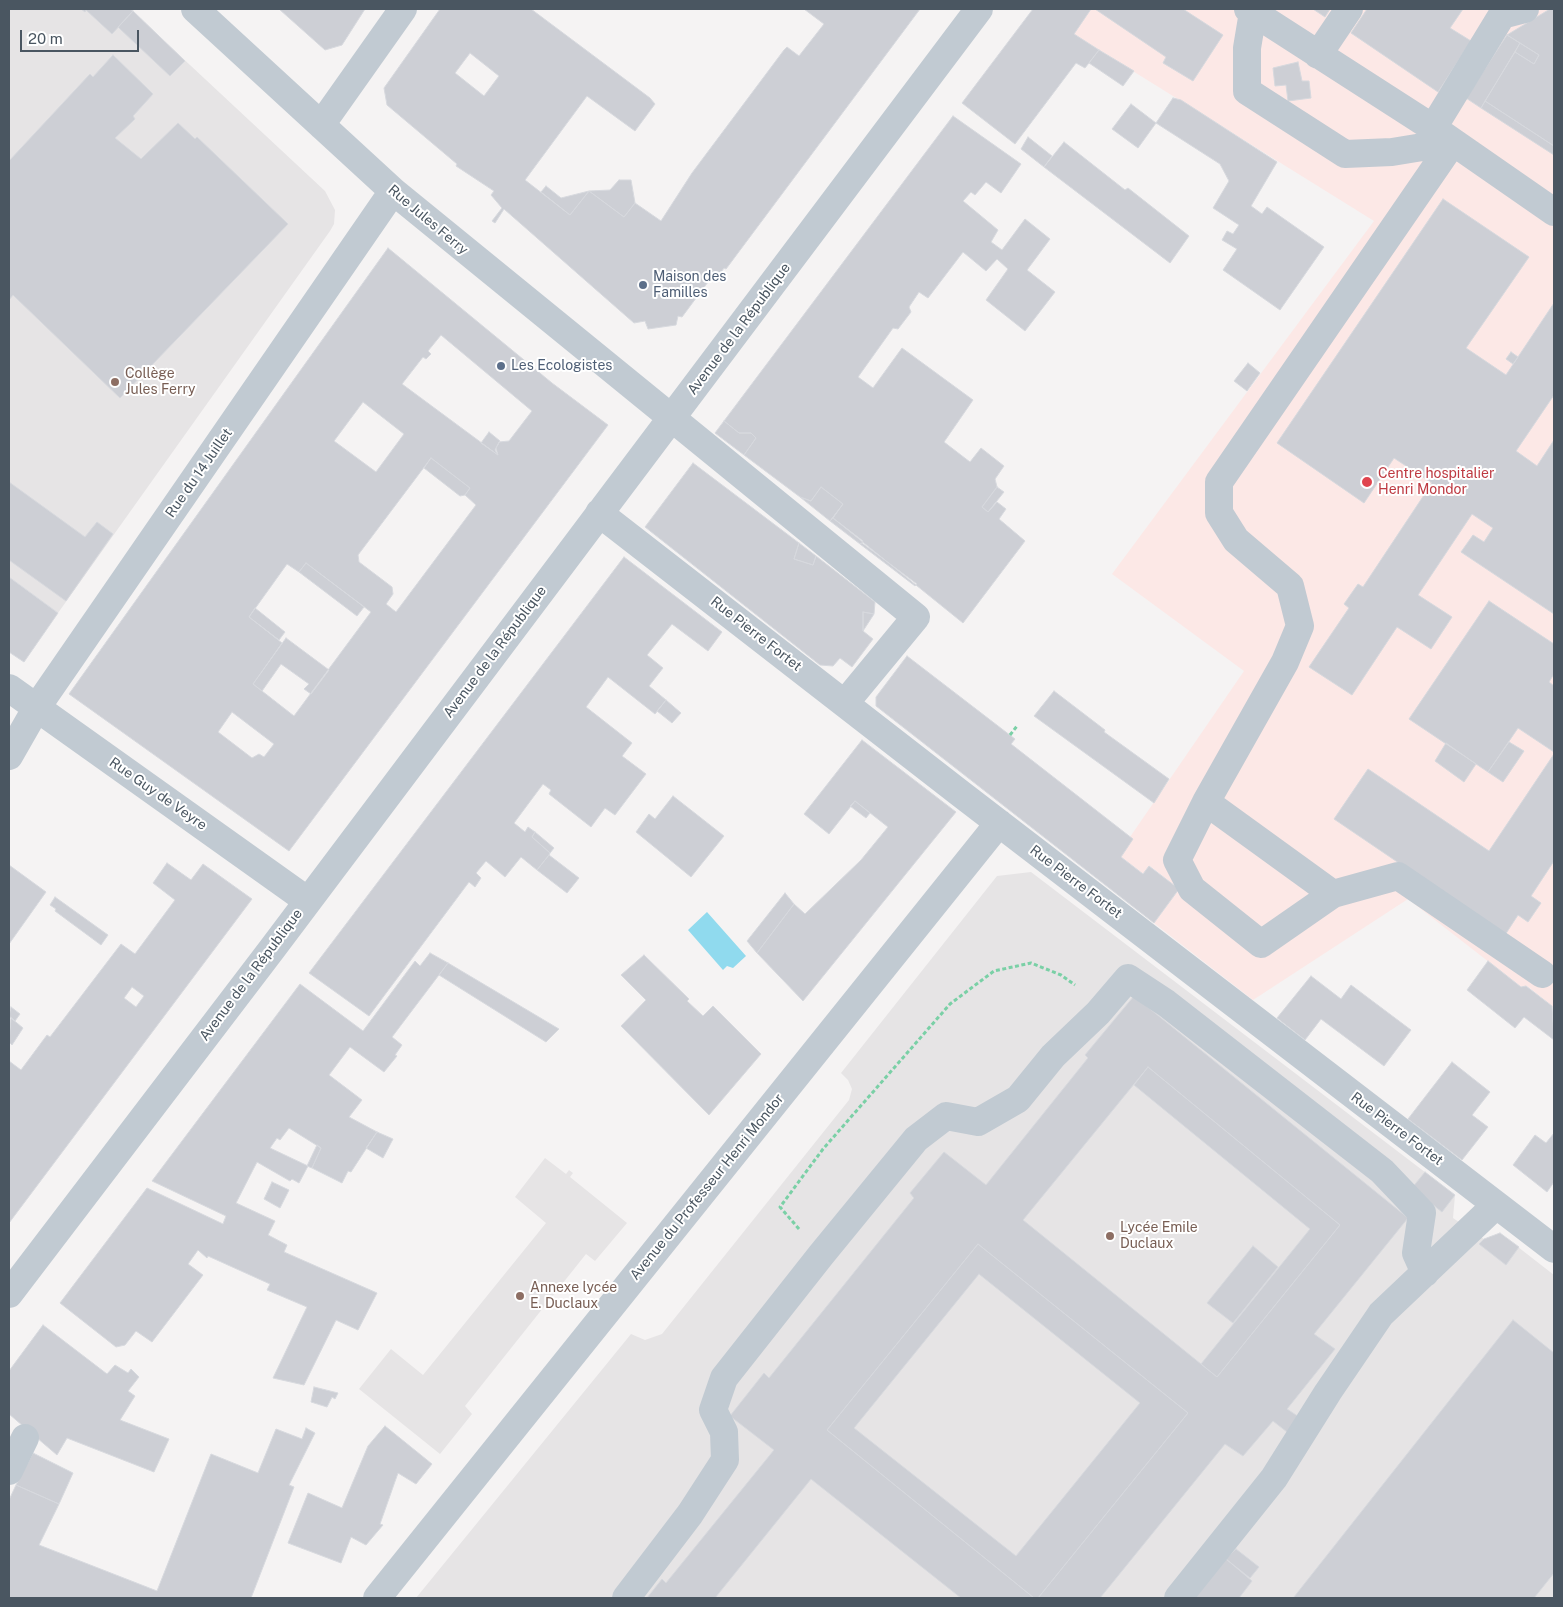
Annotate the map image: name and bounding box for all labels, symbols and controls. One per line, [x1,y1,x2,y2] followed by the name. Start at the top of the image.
[22,20,141,52] scale bar
[28,30,63,47] text: 20 m
[385,182,471,258] street label: Rue Jules Ferry
[684,260,794,398] street label: Avenue de la République
[653,269,726,302] place label: Maison des Familles
[637,279,649,291] marker: Maison des Familles
[511,358,612,374] place label: Les Ecologistes
[495,360,507,372] marker: Les Ecologistes
[125,366,196,398] place label: Collège Jules Ferry
[109,376,121,388] marker: Collège Jules Ferry
[162,425,236,521] street label: Rue du 14 Juillet
[1378,466,1494,498] place label: Centre hospitalier Henri Mondor
[1360,475,1374,489] marker: Centre hospitalier Henri Mondor
[440,583,550,721] street label: Avenue de la République
[707,593,805,675] street label: Rue Pierre Fortet
[106,754,210,834] street label: Rue Guy de Veyre
[1027,842,1125,922] street label: Rue Pierre Fortet
[196,906,306,1044] street label: Avenue de la République
[1348,1089,1446,1169] street label: Rue Pierre Fortet
[627,1090,787,1284] street label: Avenue du Professeur Henri Mondor
[1120,1220,1198,1252] place label: Lycée Emile Duclaux
[1104,1230,1116,1242] marker: Lycée Emile Duclaux
[530,1280,617,1312] place label: Annexe lycée E. Duclaux
[514,1290,526,1302] marker: Annexe lycée E. Duclaux

